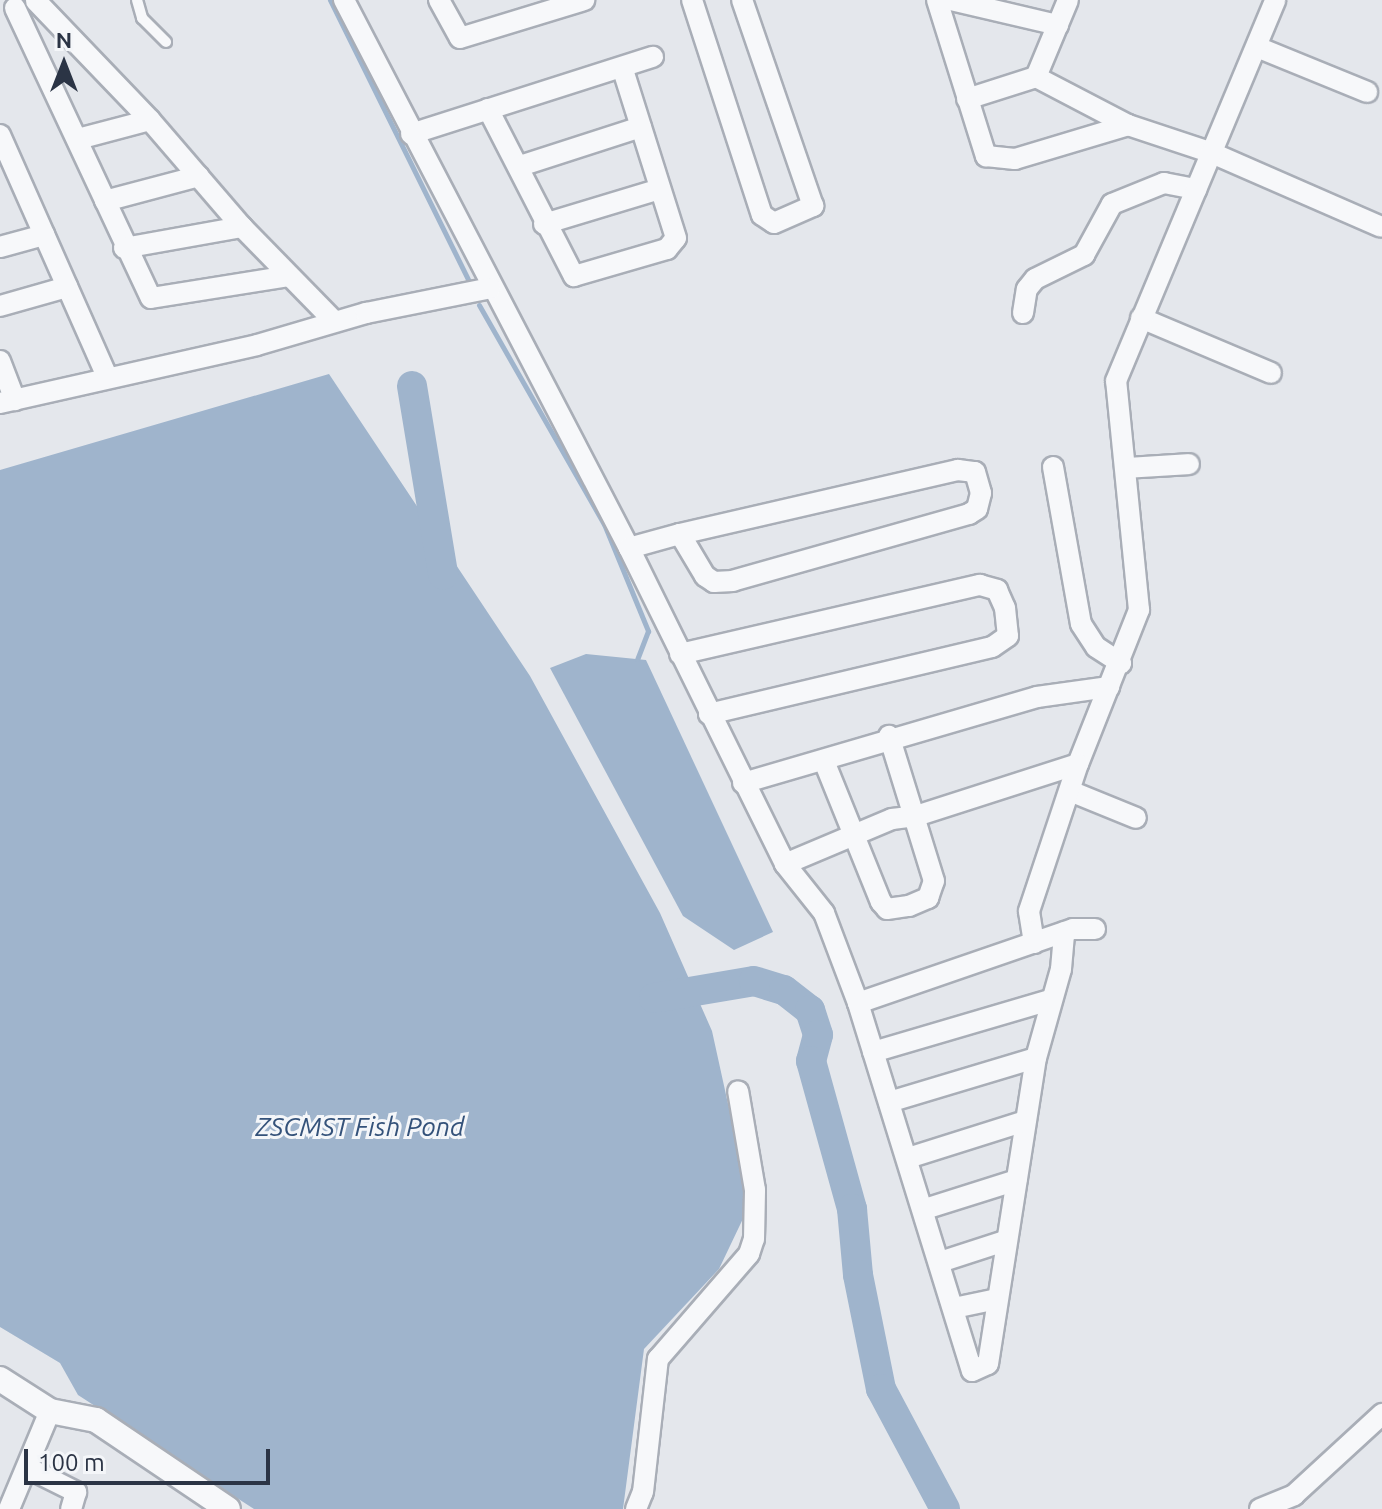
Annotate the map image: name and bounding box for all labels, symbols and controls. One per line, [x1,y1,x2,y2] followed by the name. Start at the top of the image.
[24,24,104,104] north arrow
[56,27,72,52] text: N
[256,1111,464,1143] water label: ZSCMST Fish Pond
[28,1433,274,1483] scale bar
[38,1449,105,1476] text: 100 m

